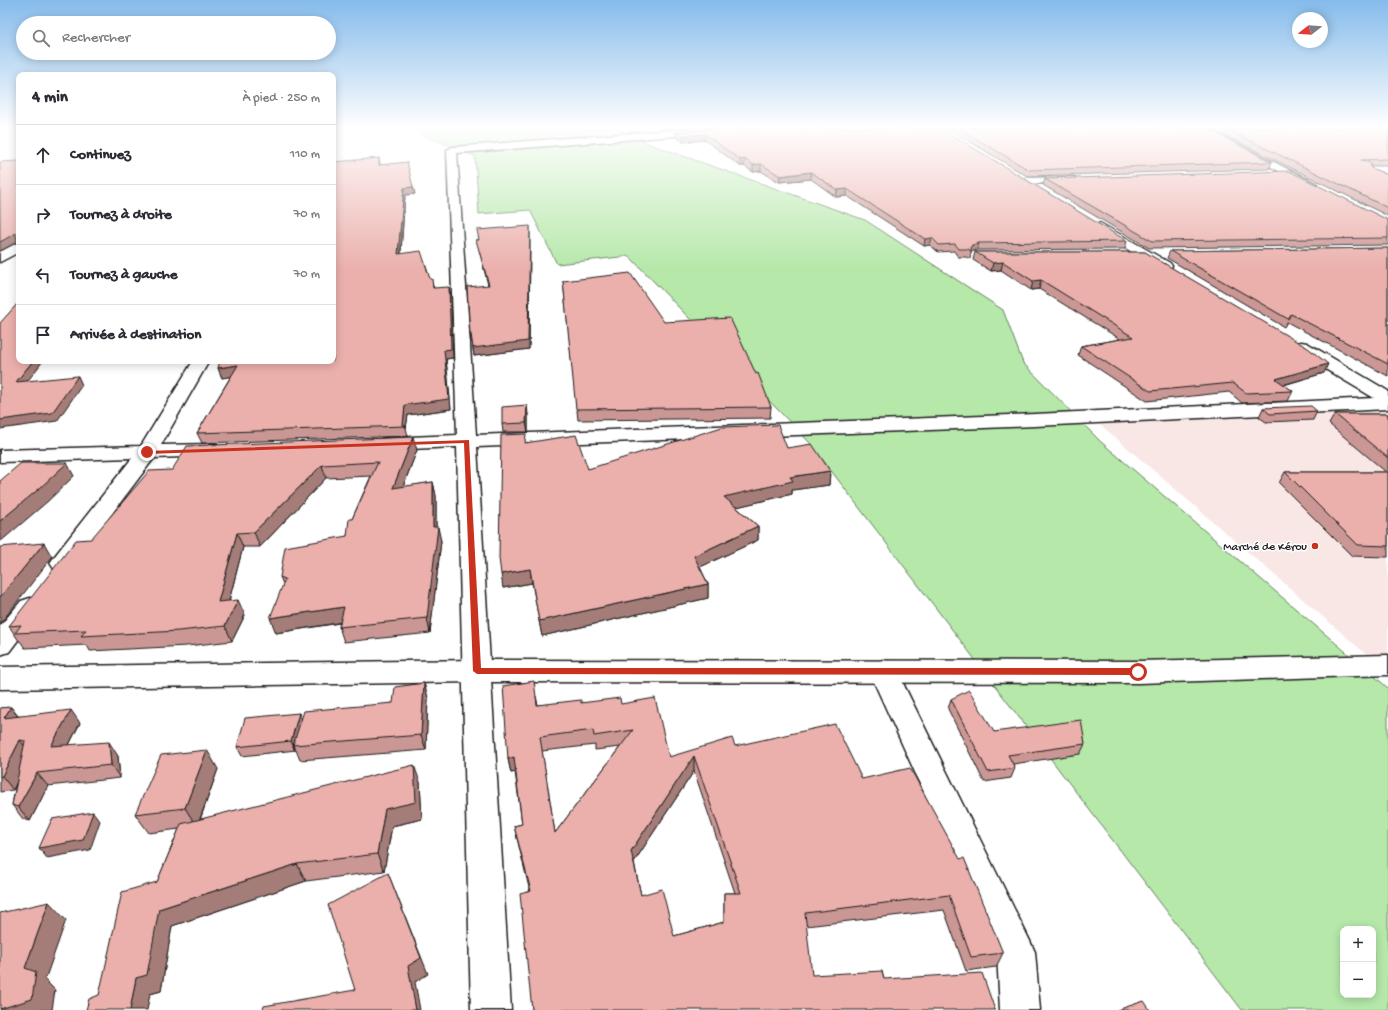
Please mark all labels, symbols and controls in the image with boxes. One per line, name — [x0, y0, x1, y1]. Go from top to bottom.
north arrow — [1292, 12, 1328, 48]
search box — [16, 16, 336, 60]
icon: search — [30, 27, 52, 49]
text: Rechercher — [62, 29, 130, 47]
text: 4 min — [32, 88, 68, 108]
text: À pied · 250 m — [243, 91, 320, 106]
icon: ahead — [32, 144, 54, 166]
text: Continuez — [70, 146, 131, 164]
text: 110 m — [290, 147, 320, 162]
icon: right — [32, 204, 54, 226]
text: Tournez à droite — [70, 206, 172, 224]
text: 70 m — [294, 207, 320, 222]
icon: left — [32, 264, 54, 286]
text: Tournez à gauche — [70, 266, 178, 284]
text: 70 m — [294, 267, 320, 282]
icon: arrive — [32, 324, 54, 346]
text: Arrivée à destination — [70, 326, 201, 344]
route end — [138, 443, 156, 461]
place label: Marché de Kérou — [1223, 541, 1307, 555]
marker: Marché de Kérou — [1310, 541, 1320, 551]
route start — [1129, 663, 1147, 681]
map controls — [1340, 926, 1376, 998]
button: + — [1340, 926, 1376, 962]
button: − — [1340, 962, 1376, 998]

